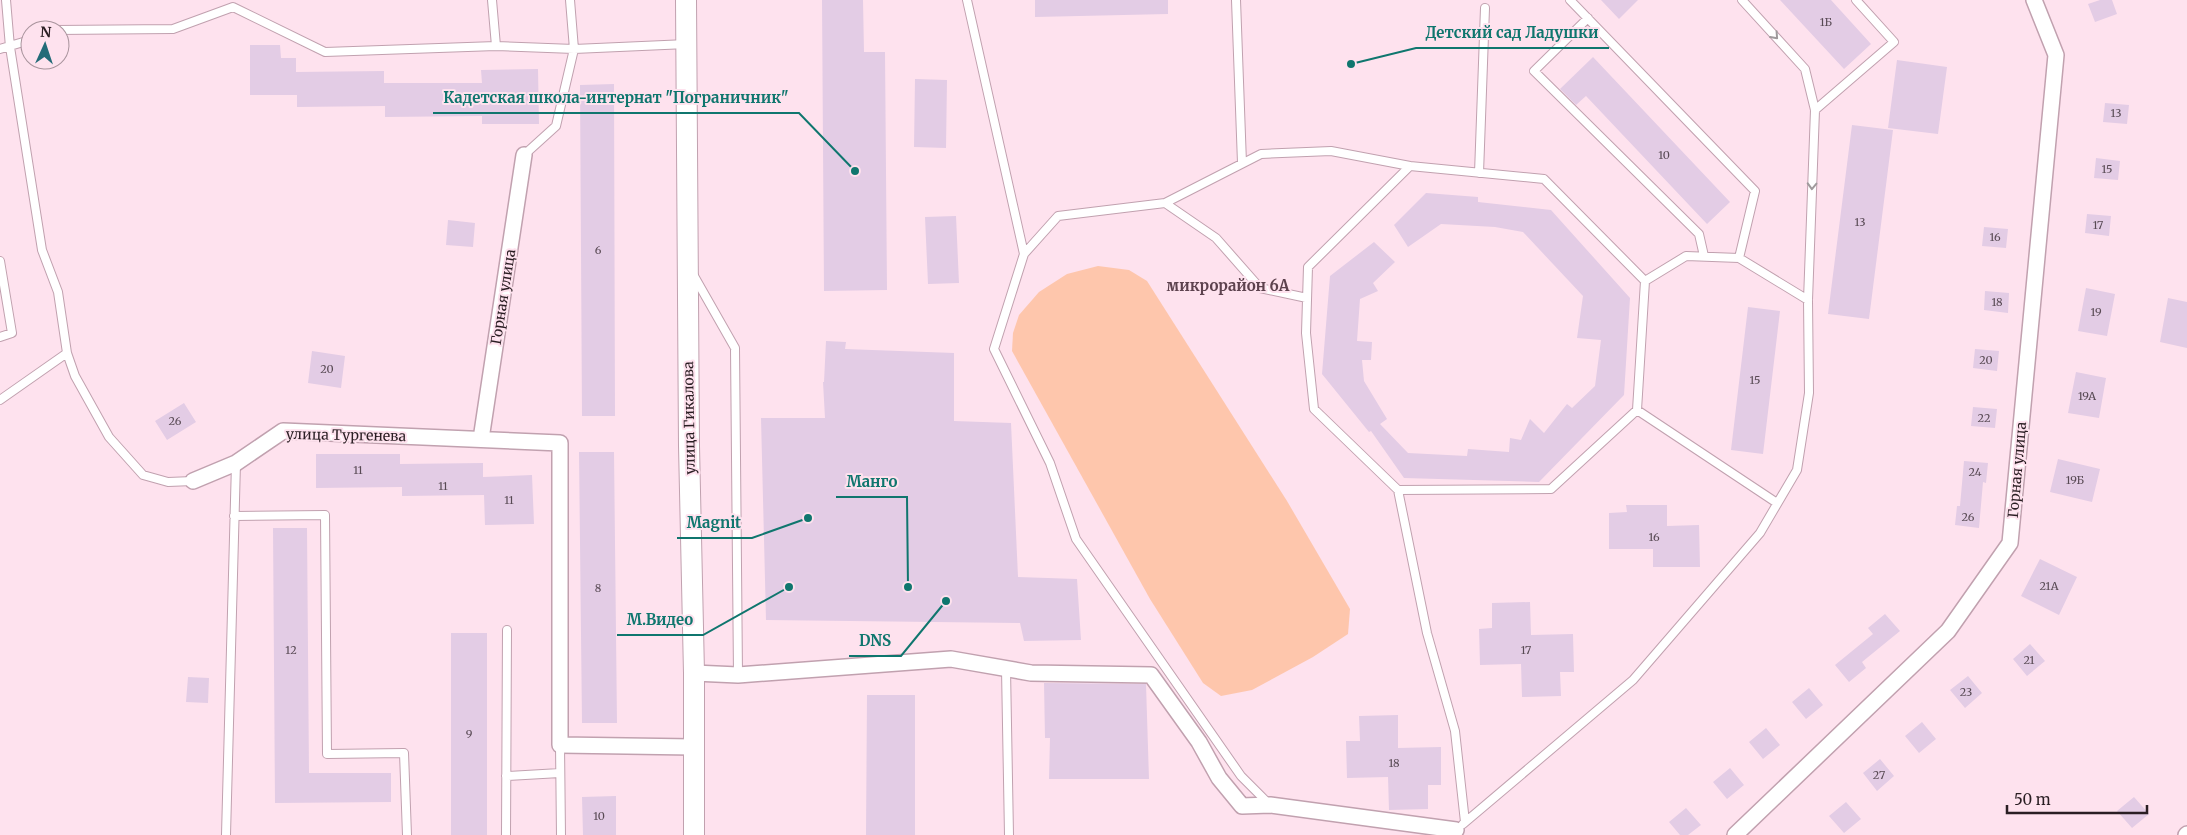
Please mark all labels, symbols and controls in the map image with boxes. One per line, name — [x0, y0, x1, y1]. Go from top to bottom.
house number: 1Б — [1820, 15, 1833, 29]
callout: Детский сад Ладушки — [1416, 18, 1609, 48]
north arrow — [20, 20, 70, 70]
text: N — [40, 23, 52, 41]
text: Детский сад Ладушки — [1425, 23, 1599, 42]
one-way arrow — [1769, 30, 1778, 39]
callout: Кадетская школа-интернат "Пограничник" — [433, 83, 799, 113]
text: Кадетская школа-интернат "Пограничник" — [443, 88, 789, 107]
house number: 13 — [2111, 106, 2121, 120]
house number: 10 — [1658, 148, 1670, 162]
house number: 15 — [2101, 162, 2113, 176]
one-way arrow — [1807, 182, 1817, 190]
house number: 13 — [1855, 215, 1865, 229]
house number: 17 — [2093, 218, 2103, 232]
house number: 16 — [1989, 230, 2001, 244]
house number: 6 — [595, 243, 602, 257]
street label: Горная улица — [487, 247, 520, 346]
district label: микрорайон 6А — [1167, 276, 1290, 295]
house number: 18 — [1991, 295, 2003, 309]
house number: 19 — [2090, 305, 2102, 319]
house number: 20 — [1979, 353, 1993, 367]
street label: улица Гикалова — [679, 361, 699, 475]
house number: 20 — [320, 362, 334, 376]
house number: 15 — [1749, 373, 1761, 387]
house number: 19А — [2078, 389, 2096, 403]
house number: 22 — [1978, 411, 1990, 425]
house number: 26 — [169, 414, 182, 428]
street label: Горная улица — [2004, 421, 2030, 519]
street label: улица Тургенева — [286, 425, 407, 445]
house number: 11 — [353, 463, 363, 477]
house number: 24 — [1969, 465, 1982, 479]
callout: Манго — [836, 467, 907, 497]
text: Манго — [847, 472, 898, 491]
house number: 19Б — [2066, 473, 2085, 487]
house number: 11 — [438, 479, 448, 493]
house number: 11 — [504, 493, 514, 507]
callout: Magnit — [677, 508, 752, 538]
house number: 26 — [1962, 510, 1975, 524]
text: Magnit — [687, 513, 741, 532]
house number: 16 — [1648, 530, 1660, 544]
house number: 21А — [2039, 579, 2059, 593]
house number: 8 — [595, 581, 602, 595]
callout: М.Видео — [617, 605, 703, 635]
text: М.Видео — [627, 610, 693, 629]
callout: DNS — [849, 626, 901, 656]
text: DNS — [859, 631, 891, 650]
house number: 12 — [285, 643, 297, 657]
house number: 17 — [1521, 643, 1531, 657]
house number: 21 — [2023, 653, 2035, 667]
house number: 23 — [1960, 685, 1972, 699]
house number: 9 — [466, 727, 473, 741]
house number: 18 — [1388, 756, 1400, 770]
house number: 27 — [1873, 768, 1885, 782]
scale bar — [2007, 782, 2147, 814]
text: 50 m — [2014, 790, 2051, 809]
house number: 10 — [593, 809, 605, 823]

